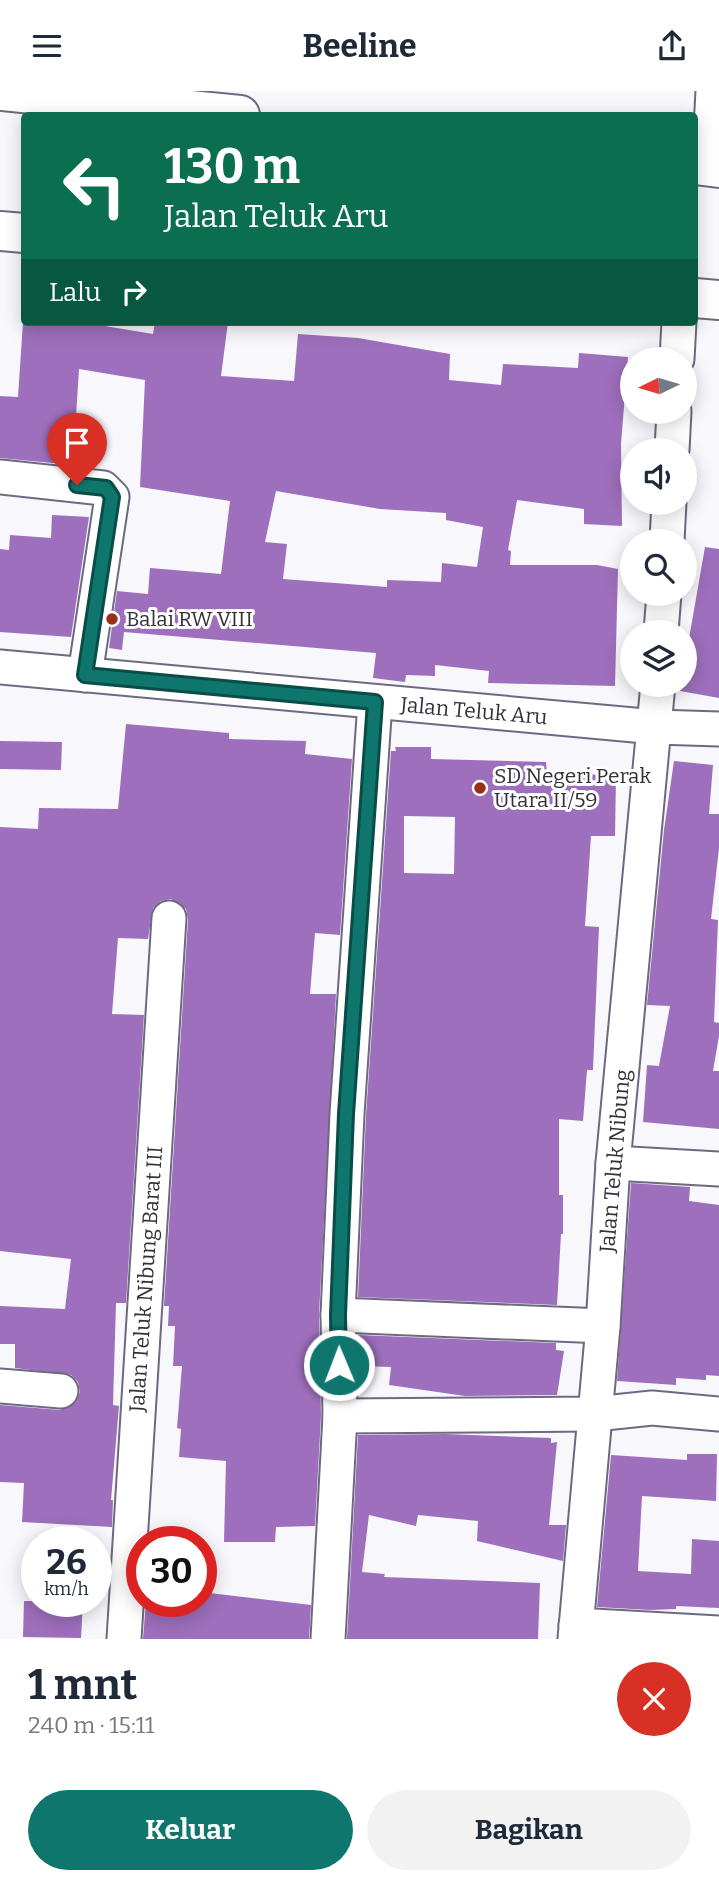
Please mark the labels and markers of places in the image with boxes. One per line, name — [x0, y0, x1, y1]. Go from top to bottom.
pin — [47, 413, 107, 485]
place label: Balai RW VIII — [126, 606, 253, 632]
marker: Balai RW VIII — [104, 611, 120, 627]
place label: SD Negeri Perak Utara II/59 — [494, 763, 652, 813]
marker: SD Negeri Perak Utara II/59 — [472, 780, 488, 796]

